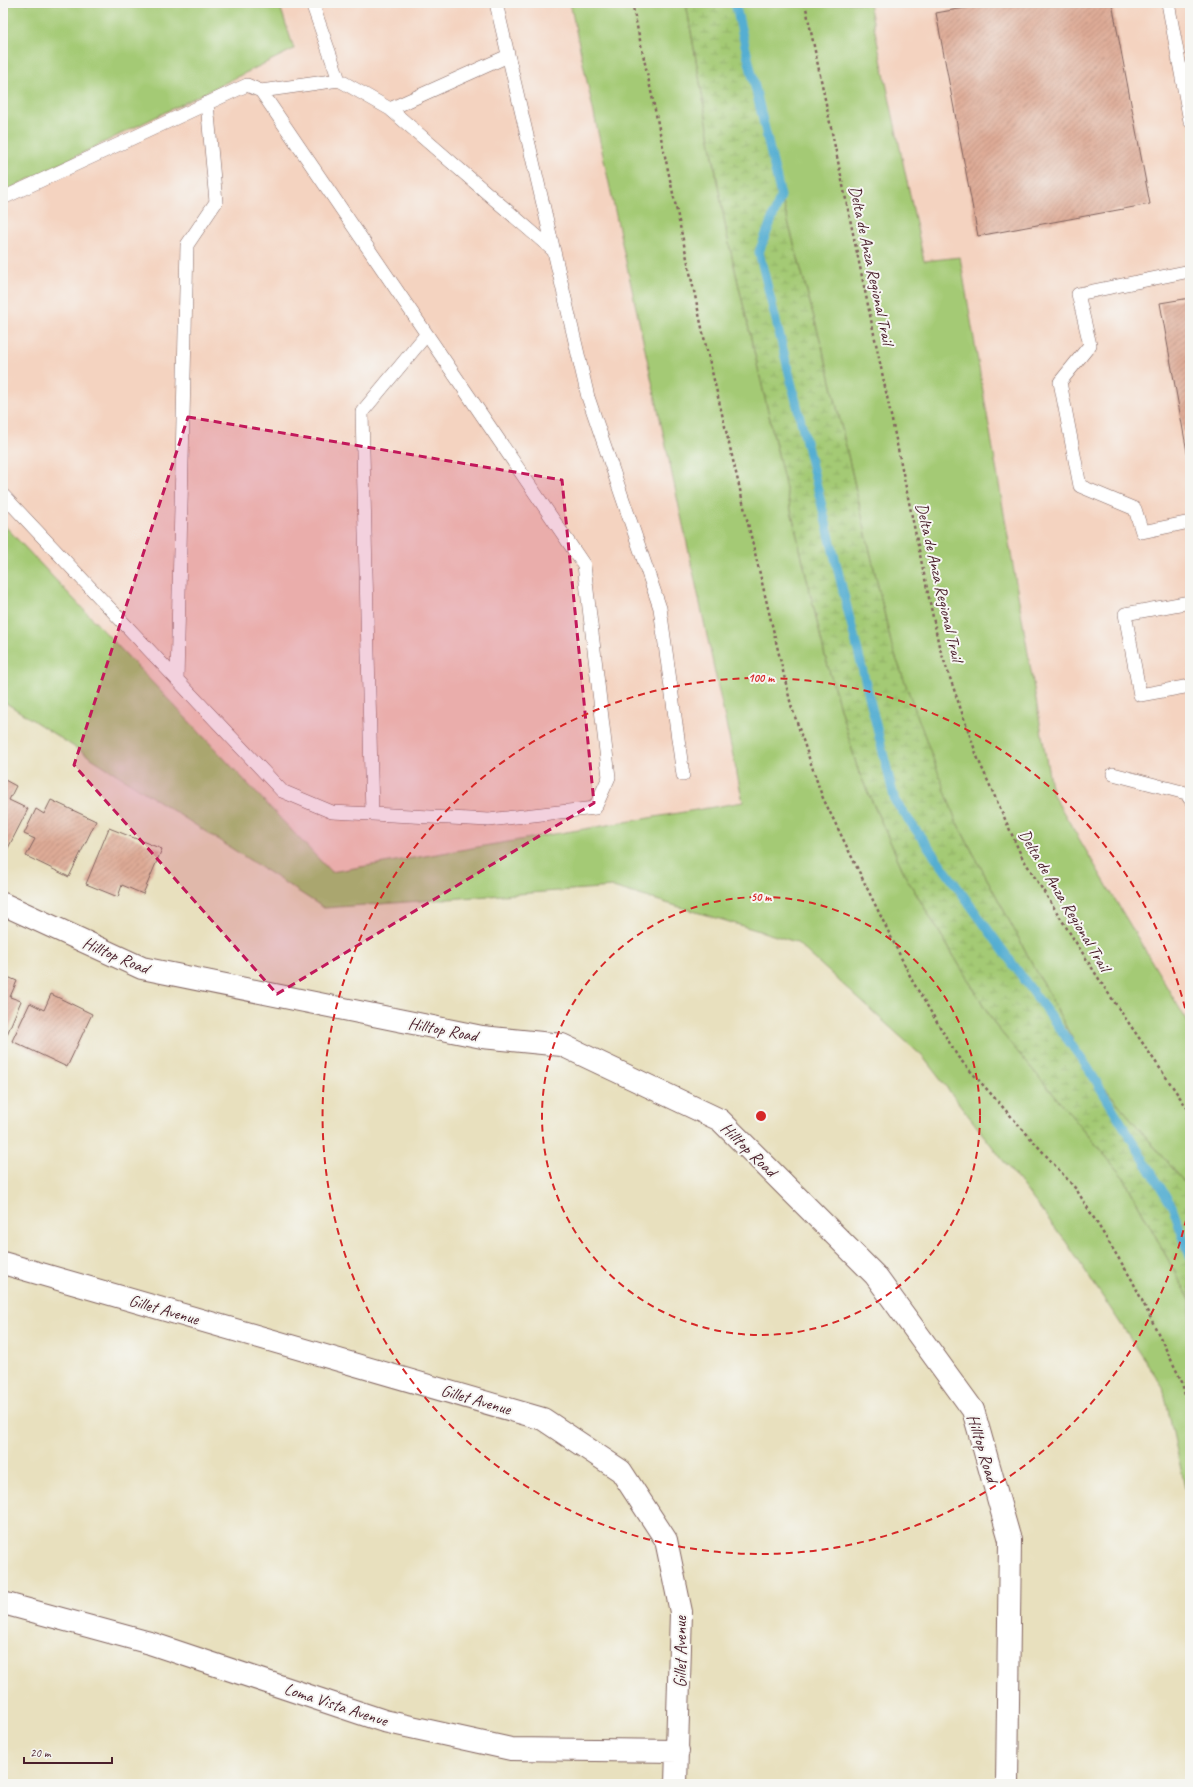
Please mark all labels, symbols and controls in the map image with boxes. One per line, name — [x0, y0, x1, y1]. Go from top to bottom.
street label: Delta de Anza Regional Trail — [844, 184, 899, 349]
street label: Delta de Anza Regional Trail — [911, 501, 969, 666]
text: 100 m — [748, 670, 775, 686]
street label: Delta de Anza Regional Trail — [1014, 826, 1117, 978]
text: 50 m — [751, 889, 772, 905]
street label: Hilltop Road — [80, 932, 155, 980]
street label: Hilltop Road — [407, 1013, 482, 1047]
centre of rings — [754, 1109, 768, 1123]
street label: Hilltop Road — [716, 1118, 783, 1183]
street label: Gillet Avenue — [126, 1290, 203, 1330]
street label: Gillet Avenue — [438, 1380, 515, 1420]
street label: Hilltop Road — [962, 1412, 1004, 1488]
street label: Gillet Avenue — [670, 1615, 691, 1688]
street label: Loma Vista Avenue — [282, 1678, 391, 1731]
scale bar — [24, 1739, 112, 1765]
text: 20 m — [30, 1745, 52, 1761]

